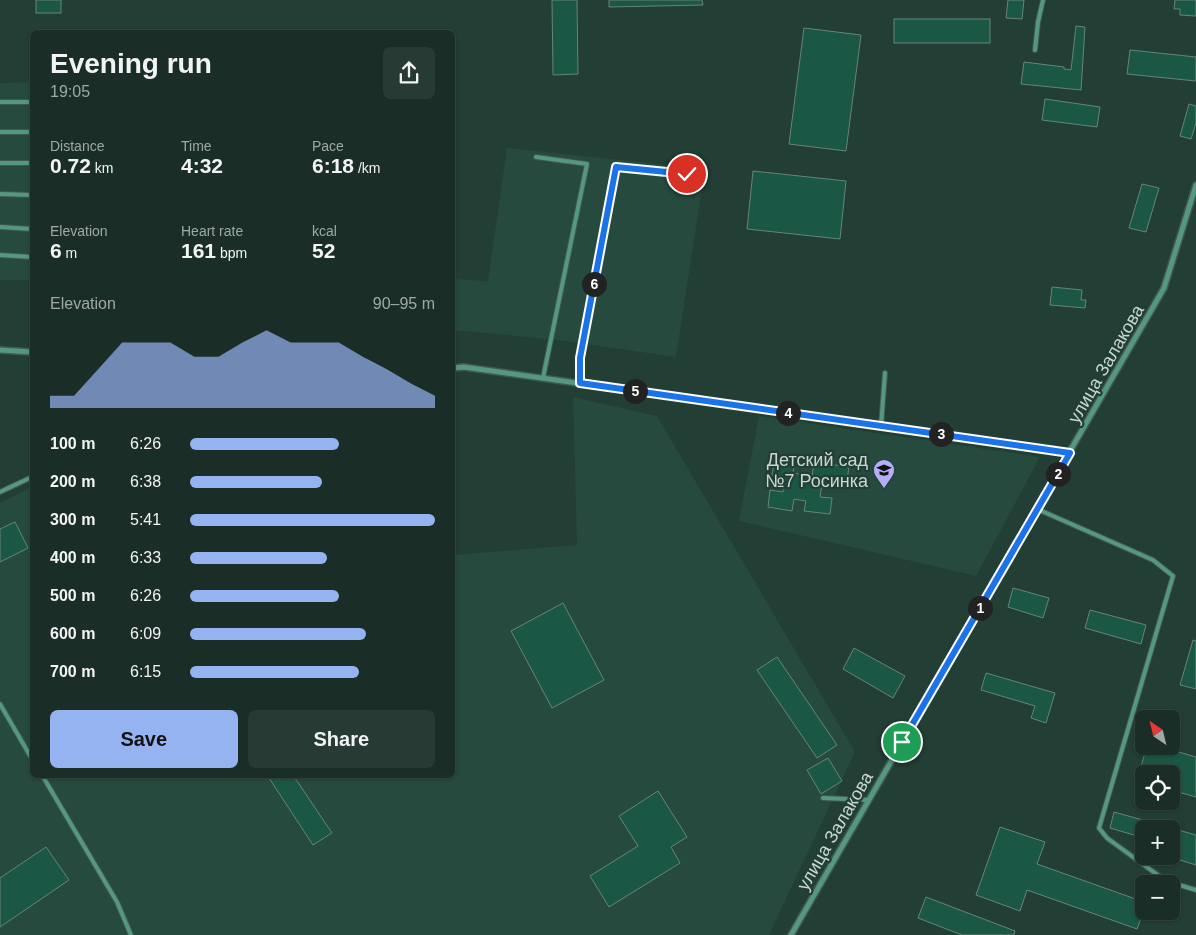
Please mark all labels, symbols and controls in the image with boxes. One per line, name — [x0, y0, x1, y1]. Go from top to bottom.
button: share — [383, 47, 435, 99]
text: Evening run — [50, 48, 212, 79]
text: 19:05 — [50, 83, 90, 100]
text: Distance — [50, 138, 104, 154]
text: Time — [181, 138, 212, 154]
text: Pace — [312, 138, 344, 154]
pin — [666, 153, 708, 195]
text: 0.72 — [50, 154, 91, 177]
text: 4:32 — [181, 154, 223, 177]
text: 6:18 — [312, 154, 354, 177]
text: km — [91, 160, 113, 176]
text: /km — [354, 160, 380, 176]
icon: check — [673, 160, 701, 188]
text: Elevation — [50, 223, 108, 239]
text: Heart rate — [181, 223, 243, 239]
text: kcal — [312, 223, 337, 239]
text: 6 — [50, 239, 62, 262]
text: 161 — [181, 239, 216, 262]
text: 52 — [312, 239, 335, 262]
text: m — [62, 245, 77, 261]
text: bpm — [216, 245, 247, 261]
pin: 6 — [582, 272, 606, 296]
text: 6 — [591, 276, 598, 292]
text: Elevation — [50, 295, 116, 312]
text: 90–95 m — [373, 295, 435, 312]
street label: улица Залакова — [1064, 300, 1148, 427]
pin: 5 — [622, 378, 648, 404]
text: 5 — [632, 383, 639, 399]
pin: 4 — [776, 400, 800, 426]
text: 4 — [785, 405, 792, 421]
pin: 3 — [928, 422, 954, 446]
text: 3 — [938, 426, 945, 442]
text: 100 m — [50, 435, 95, 452]
text: 6:26 — [130, 435, 161, 452]
place label: Детский сад №7 Росинка — [765, 450, 869, 491]
school or university icon: Детский сад №7 Росинка — [872, 458, 896, 489]
pin: 2 — [1046, 462, 1070, 486]
text: 2 — [1055, 466, 1062, 482]
text: 200 m — [50, 473, 95, 490]
text: 6:38 — [130, 473, 161, 490]
text: 300 m — [50, 511, 95, 528]
text: 5:41 — [130, 511, 161, 528]
text: 400 m — [50, 549, 95, 566]
text: 6:33 — [130, 549, 161, 566]
text: 500 m — [50, 587, 95, 604]
text: 6:26 — [130, 587, 161, 604]
pin: 1 — [968, 596, 992, 620]
text: 1 — [977, 600, 984, 616]
text: 600 m — [50, 625, 95, 642]
text: 6:09 — [130, 625, 161, 642]
text: 700 m — [50, 663, 95, 680]
text: 6:15 — [130, 663, 161, 680]
button: Save — [50, 710, 238, 768]
button: Share — [248, 710, 435, 768]
north arrow — [1135, 710, 1180, 755]
map controls — [1135, 710, 1180, 920]
pin — [881, 721, 923, 763]
icon: arrive — [888, 728, 916, 756]
button: locate — [1135, 765, 1180, 810]
street label: улица Залакова — [793, 767, 877, 894]
button: + — [1135, 820, 1180, 865]
button: − — [1135, 875, 1180, 920]

